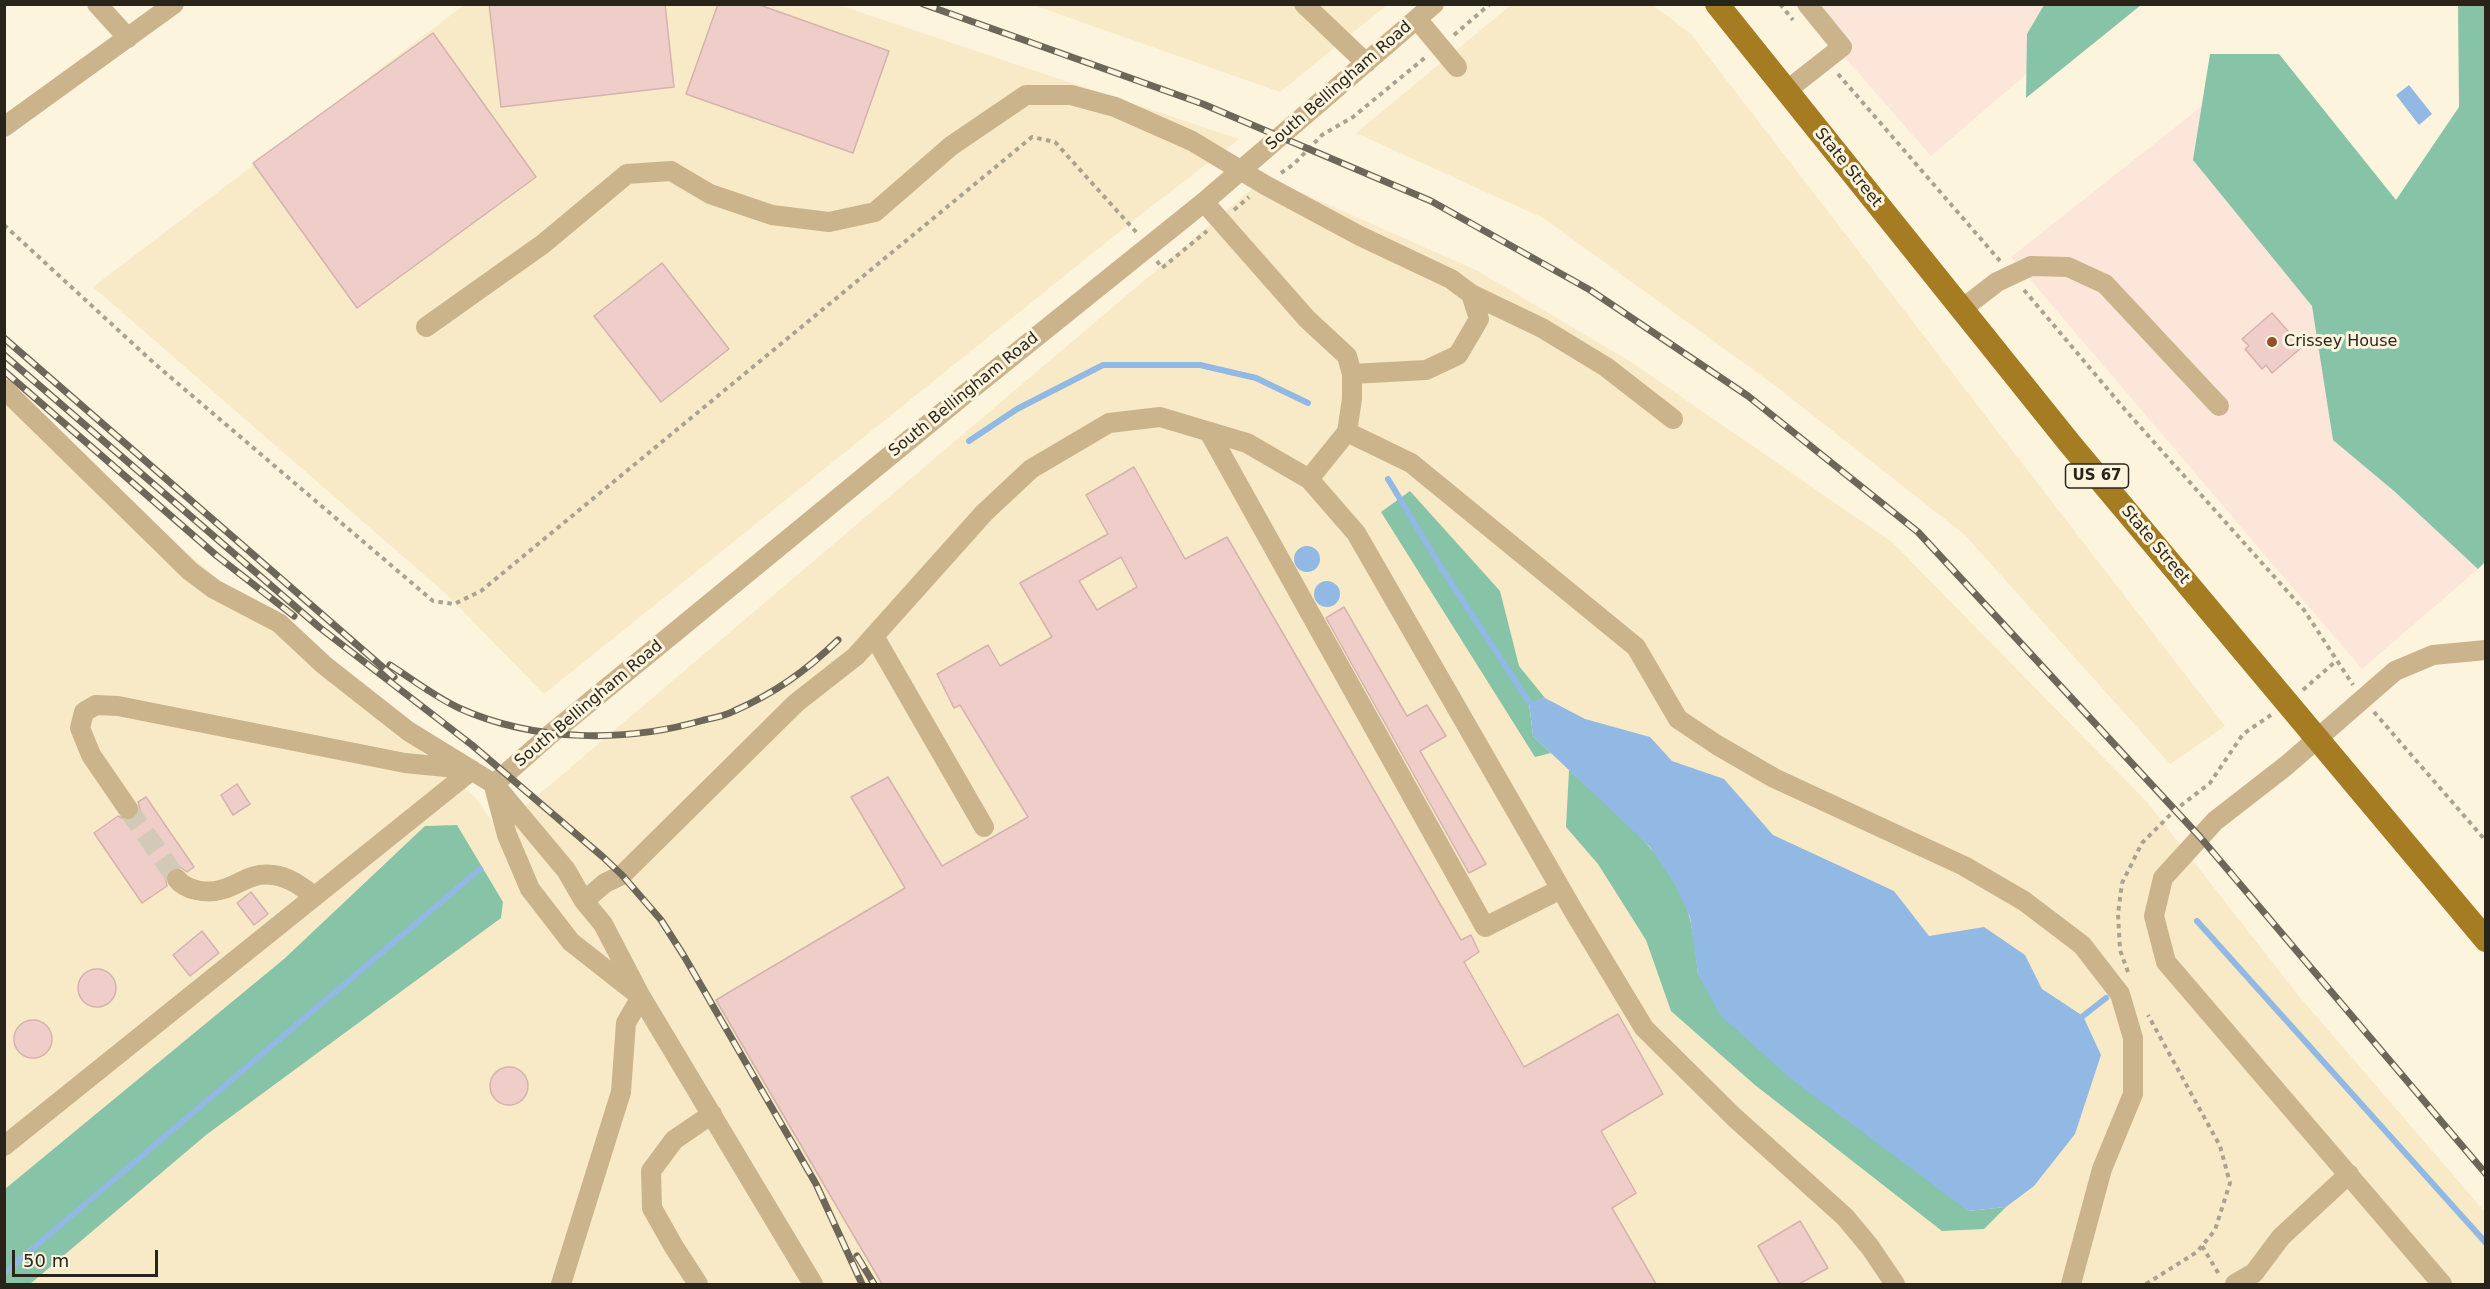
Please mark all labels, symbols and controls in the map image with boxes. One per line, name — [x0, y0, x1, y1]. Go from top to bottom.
street label: South Bellingham Road — [1262, 17, 1416, 155]
street label: State Street — [1810, 125, 1886, 211]
street label: South Bellingham Road — [885, 329, 1043, 461]
place label: Crissey House — [2284, 332, 2397, 352]
marker: Crissey House — [2265, 335, 2279, 349]
road number: US 67 — [2066, 464, 2128, 488]
street label: State Street — [2117, 502, 2193, 588]
street label: South Bellingham Road — [511, 637, 667, 771]
scale bar — [15, 1238, 160, 1276]
text: 50 m — [23, 1250, 69, 1271]

